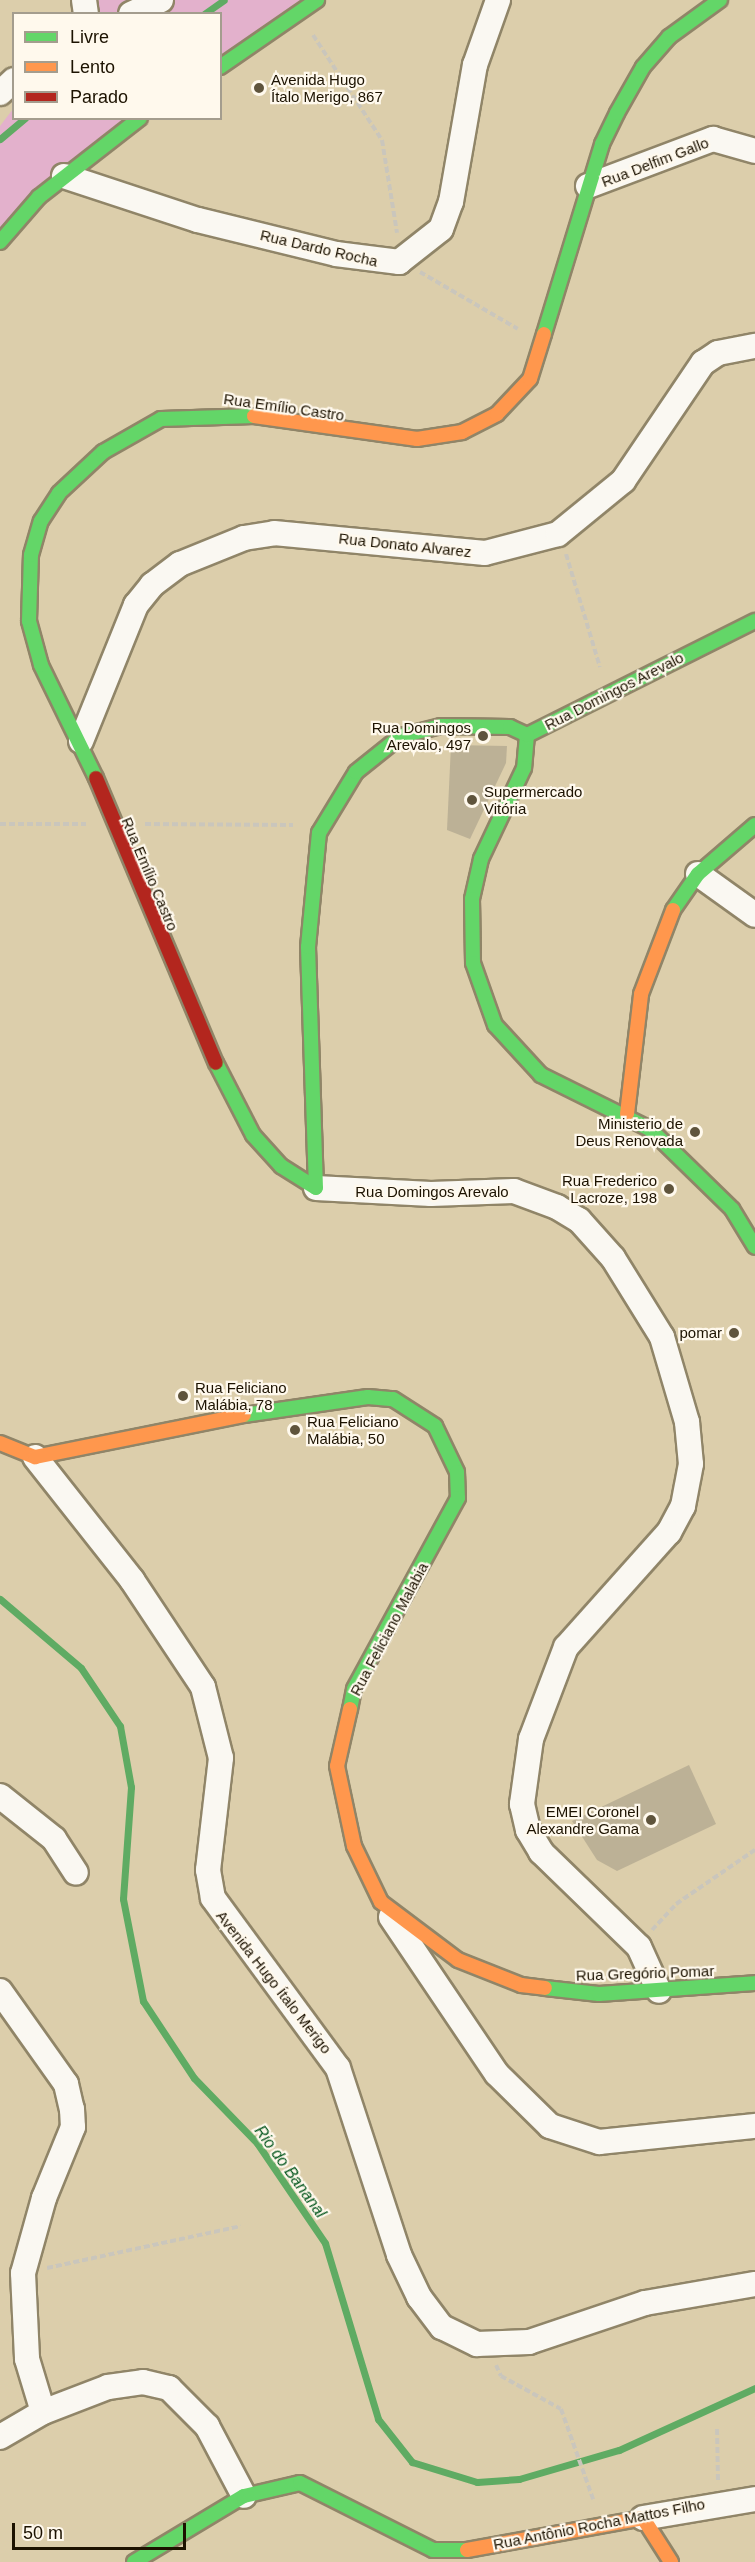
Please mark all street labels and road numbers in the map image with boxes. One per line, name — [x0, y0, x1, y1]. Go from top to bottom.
street label: Rua Delfim Gallo — [599, 133, 711, 191]
street label: Rua Dardo Rocha — [258, 226, 380, 270]
street label: Rua Emílio Castro — [222, 390, 346, 424]
street label: Rua Donato Alvarez — [337, 529, 473, 561]
street label: Rua Domingos Arevalo — [541, 648, 687, 734]
street label: Rua Emílio Castro — [118, 814, 182, 934]
street label: Rua Domingos Arevalo — [355, 1183, 509, 1201]
street label: Rua Feliciano Malabia — [346, 1559, 432, 1699]
street label: Avenida Hugo Ítalo Merigo — [213, 1907, 335, 2057]
street label: Rua Gregório Pomar — [576, 1962, 714, 1984]
street label: Rua Antônio Rocha Mattos Filho — [491, 2495, 707, 2553]

